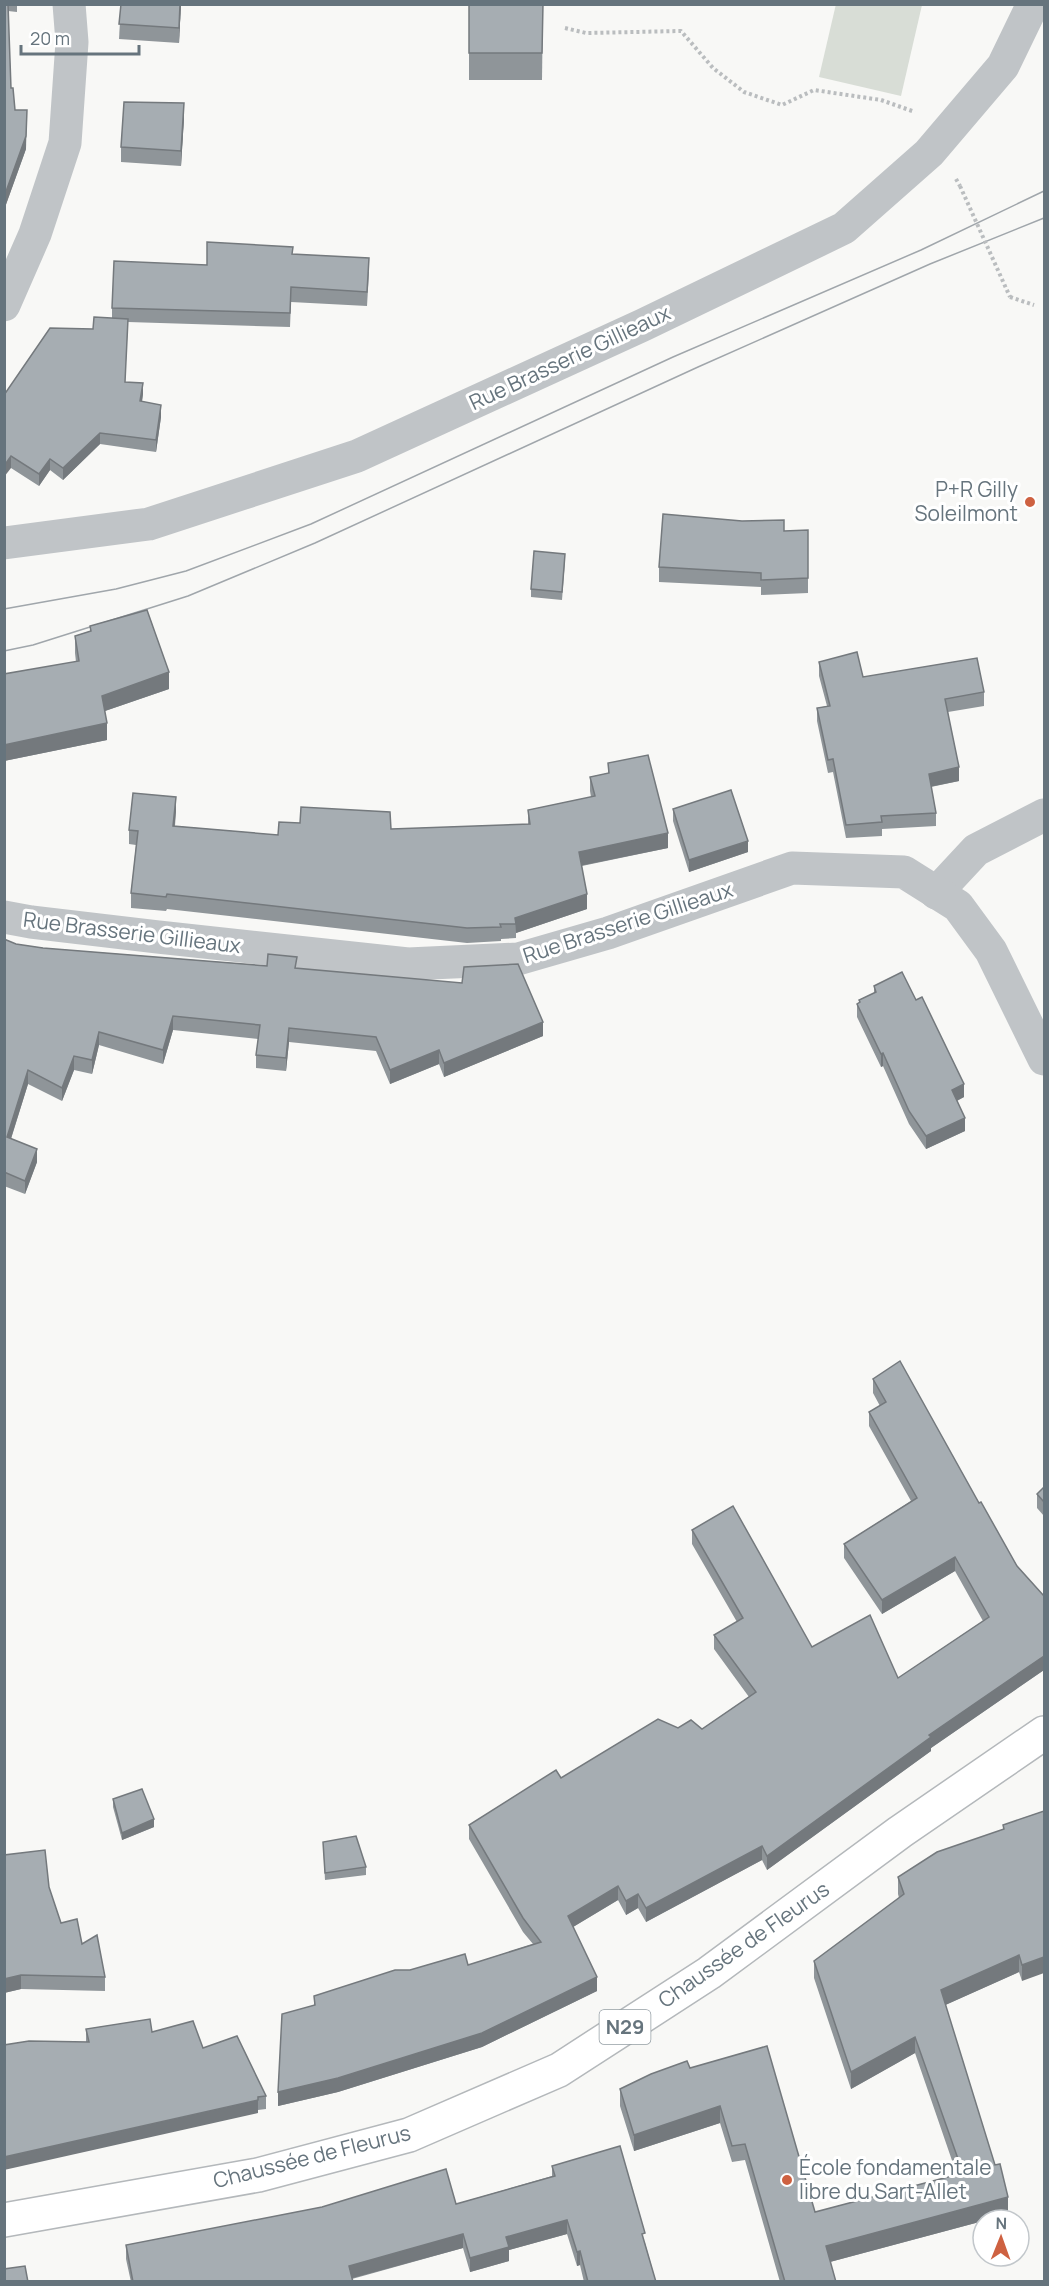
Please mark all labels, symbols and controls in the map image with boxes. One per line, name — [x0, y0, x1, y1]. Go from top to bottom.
scale bar — [21, 18, 140, 56]
text: 20 m — [30, 26, 70, 50]
street label: Rue Brasserie Gillieaux — [464, 298, 675, 416]
place label: P+R Gilly Soleilmont — [915, 475, 1018, 527]
marker: P+R Gilly Soleilmont — [1023, 495, 1037, 509]
street label: Rue Brasserie Gillieaux — [519, 875, 736, 969]
street label: Rue Brasserie Gillieaux — [22, 905, 242, 959]
street label: Chaussée de Fleurus — [652, 1875, 834, 2014]
road number: N29 — [600, 2010, 650, 2044]
street label: Chaussée de Fleurus — [210, 2118, 413, 2194]
place label: École fondamentale libre du Sart-Allet — [799, 2153, 991, 2205]
marker: École fondamentale libre du Sart-Allet — [780, 2173, 794, 2187]
north arrow — [971, 2208, 1031, 2268]
text: N — [995, 2212, 1007, 2234]

